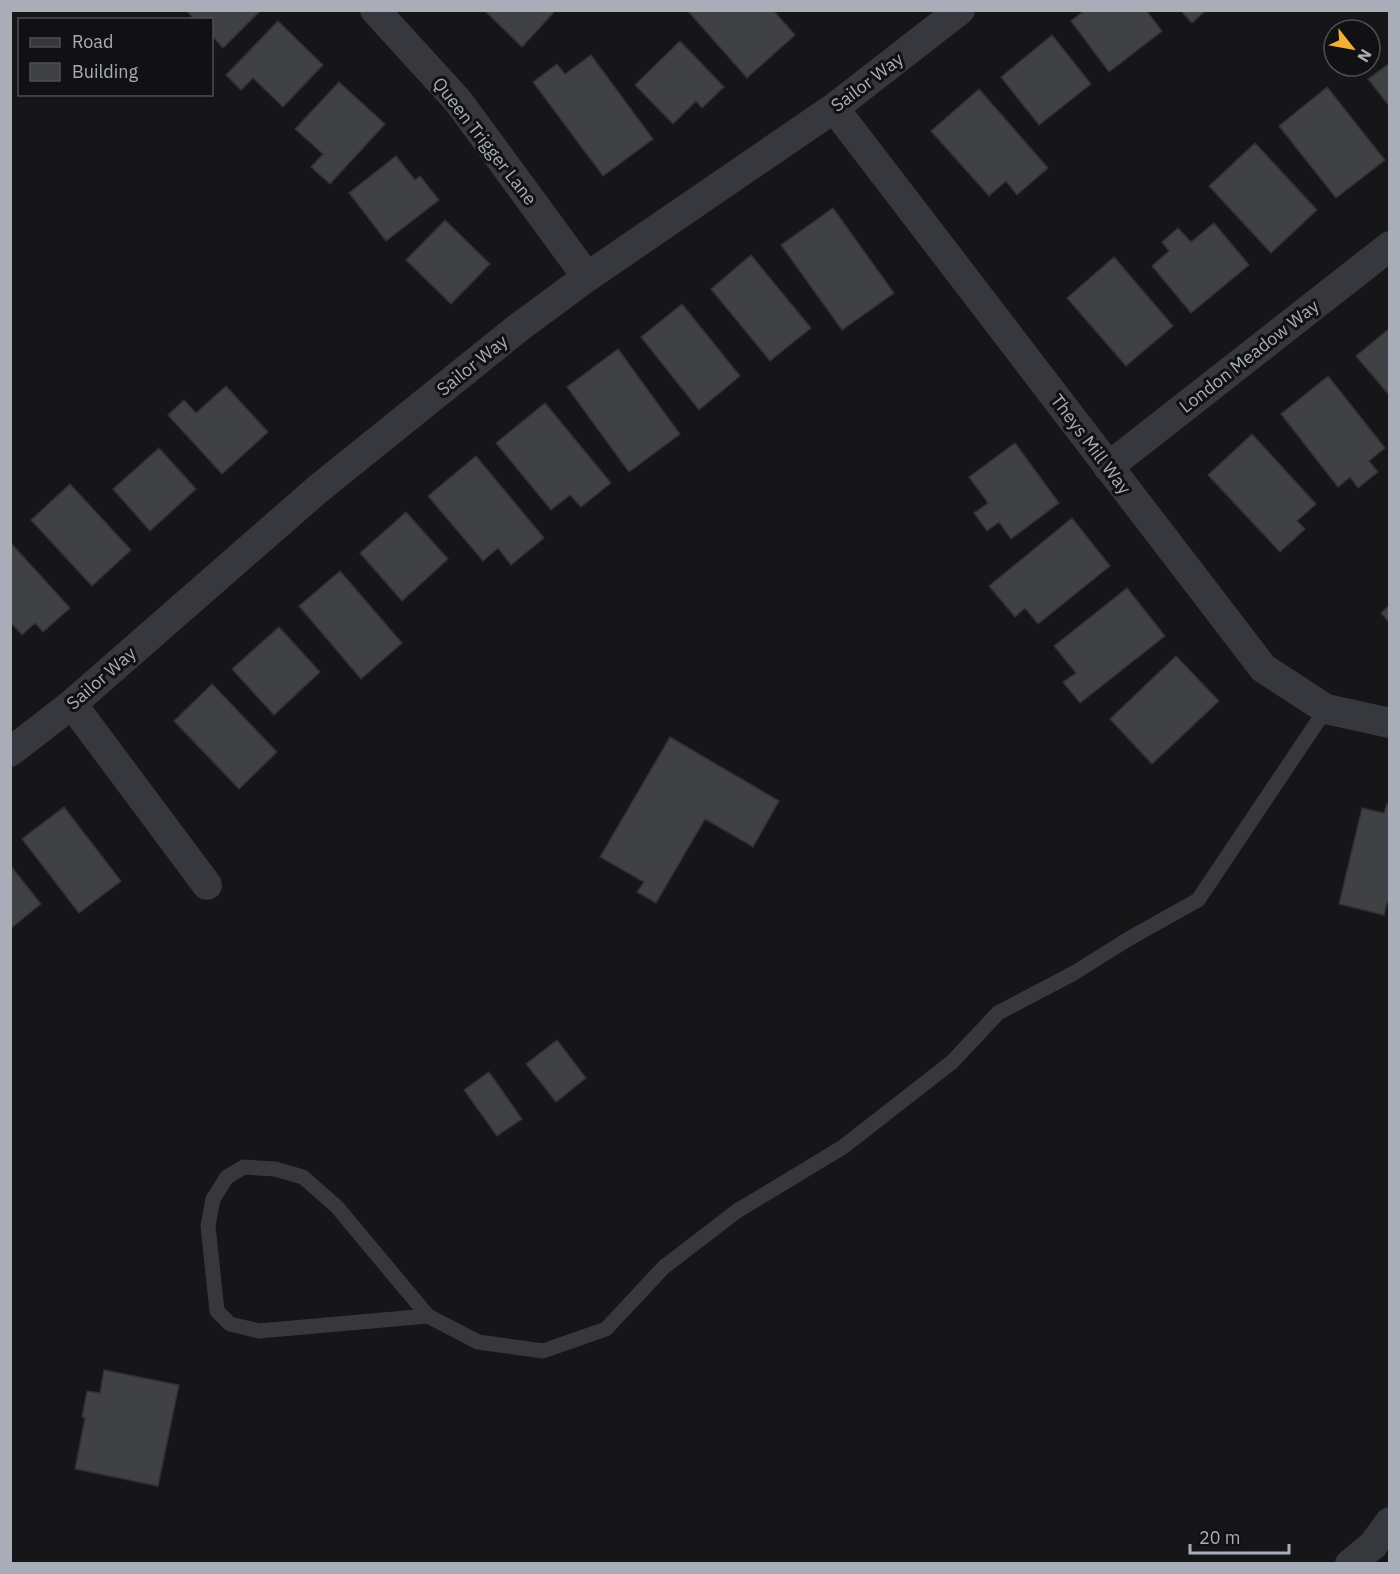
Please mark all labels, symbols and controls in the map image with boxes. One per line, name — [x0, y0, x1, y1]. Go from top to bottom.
legend — [18, 18, 213, 96]
north arrow — [1322, 18, 1382, 78]
text: Road — [72, 30, 113, 53]
text: N — [1353, 46, 1376, 66]
street label: Sailor Way — [826, 47, 908, 117]
text: Building — [72, 60, 139, 83]
street label: Queen Trigger Lane — [428, 72, 542, 210]
street label: London Meadow Way — [1175, 294, 1324, 418]
street label: Sailor Way — [432, 329, 512, 401]
street label: Theys Mill Way — [1046, 389, 1136, 499]
street label: Sailor Way — [61, 642, 141, 714]
scale bar — [1190, 1517, 1289, 1555]
text: 20 m — [1199, 1526, 1241, 1549]

